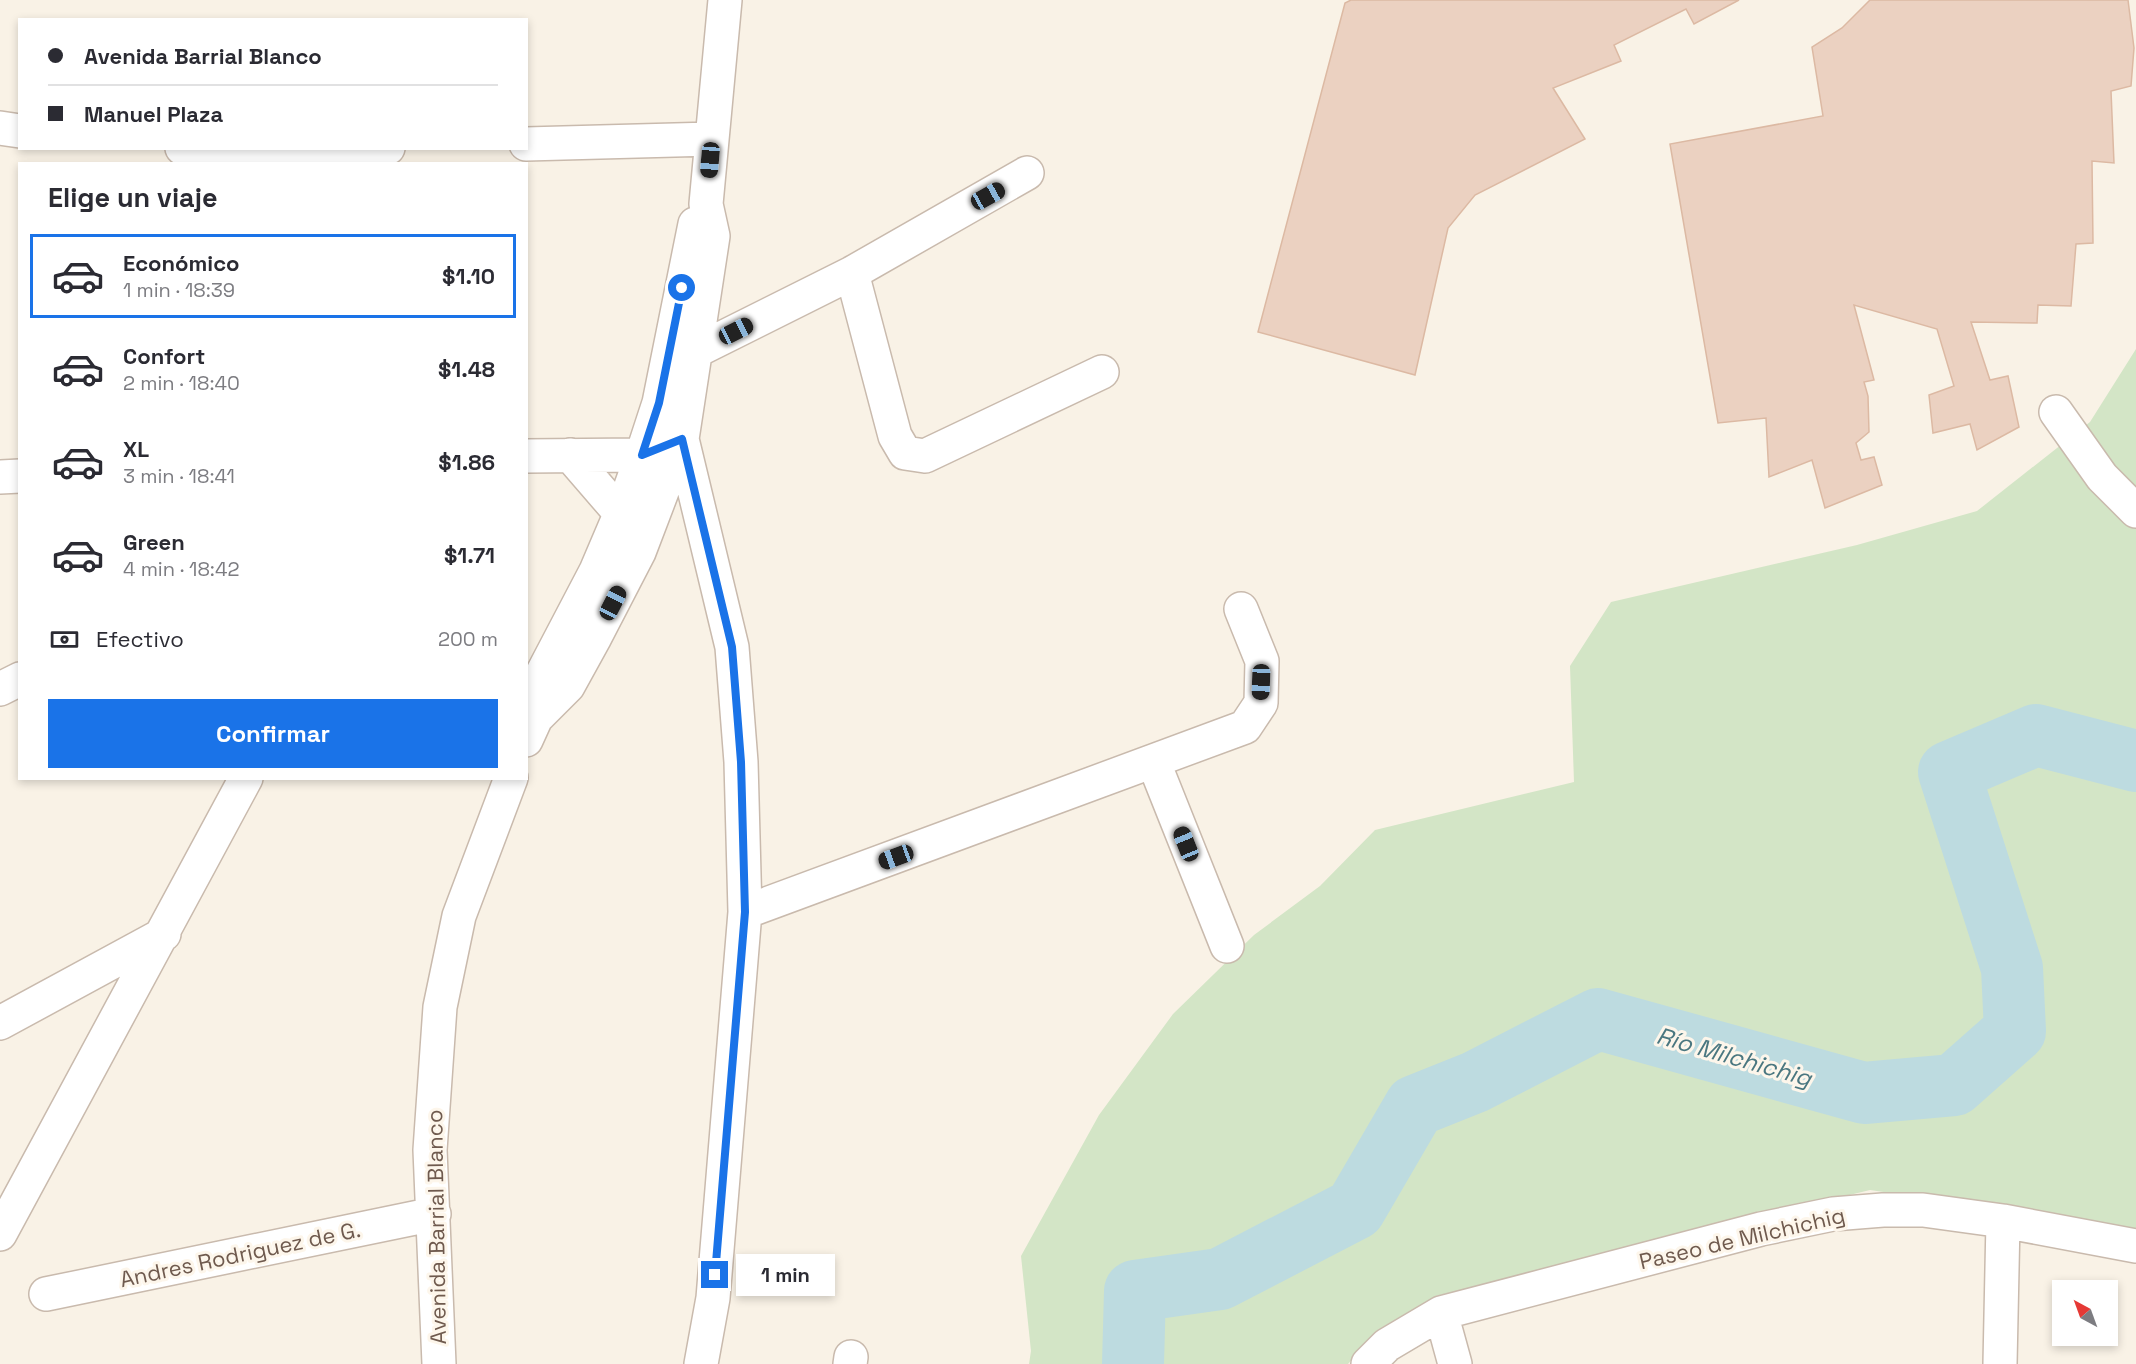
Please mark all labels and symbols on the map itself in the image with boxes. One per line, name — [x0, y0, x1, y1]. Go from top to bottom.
car — [699, 141, 721, 179]
car — [968, 179, 1008, 213]
route start — [668, 274, 695, 301]
car — [716, 315, 756, 347]
car — [597, 583, 629, 623]
car — [1251, 664, 1271, 700]
car — [1171, 824, 1201, 864]
car — [876, 842, 916, 872]
water label: Río Milchichig — [1653, 1020, 1817, 1094]
street label: Avenida Barrial Blanco — [420, 1109, 452, 1345]
street label: Paseo de Milchichig — [1636, 1201, 1848, 1275]
street label: Andres Rodriguez de G. — [117, 1215, 363, 1293]
callout: 1 min — [736, 1254, 835, 1296]
route end — [701, 1261, 728, 1288]
north arrow — [2052, 1280, 2118, 1346]

